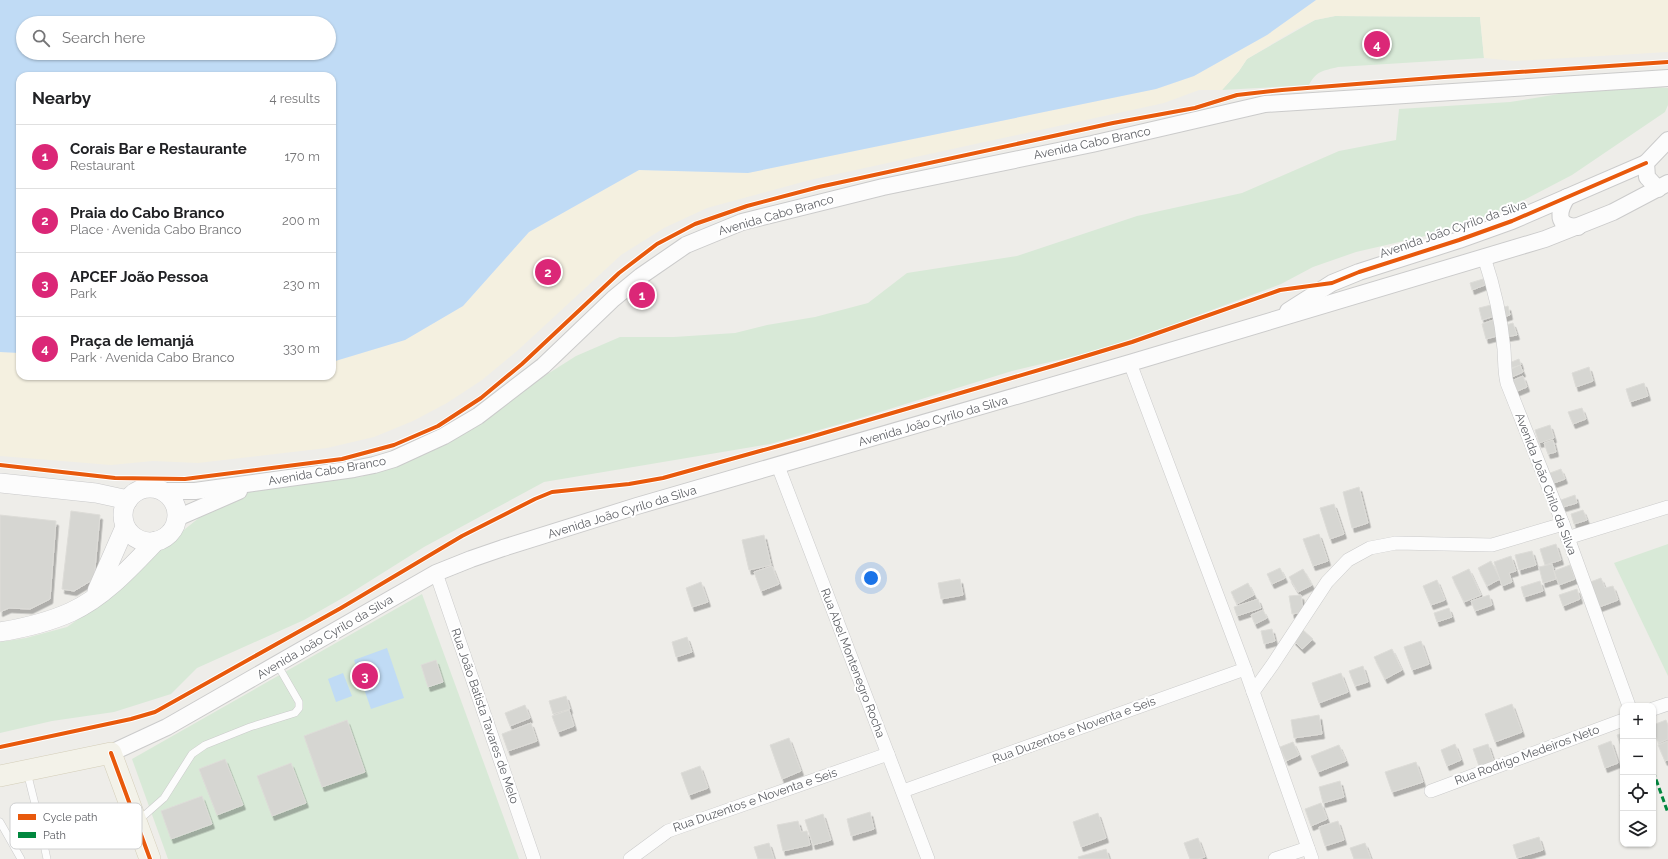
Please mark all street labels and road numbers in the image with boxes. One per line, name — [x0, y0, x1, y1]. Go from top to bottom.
street label: Avenida Cabo Branco — [1032, 124, 1152, 162]
street label: Avenida Cabo Branco — [717, 192, 835, 238]
street label: Avenida João Cyrilo da Silva — [1378, 197, 1528, 261]
street label: Avenida João Cyrilo da Silva — [857, 393, 1009, 449]
street label: Avenida João Cirilo da Silva — [1512, 411, 1580, 557]
street label: Avenida Cabo Branco — [267, 454, 387, 488]
street label: Avenida João Cyrilo da Silva — [546, 483, 698, 541]
street label: Rua Abel Montenegro Rocha — [818, 586, 888, 740]
street label: Avenida João Cyrilo da Silva — [255, 592, 395, 682]
street label: Rua João Batista Tavares de Melo — [448, 627, 522, 805]
street label: Rua Duzentos e Noventa e Seis — [990, 694, 1158, 766]
street label: Rua Rodrigo Medeiros Neto — [1453, 722, 1601, 788]
street label: Rua Duzentos e Noventa e Seis — [671, 765, 839, 835]

